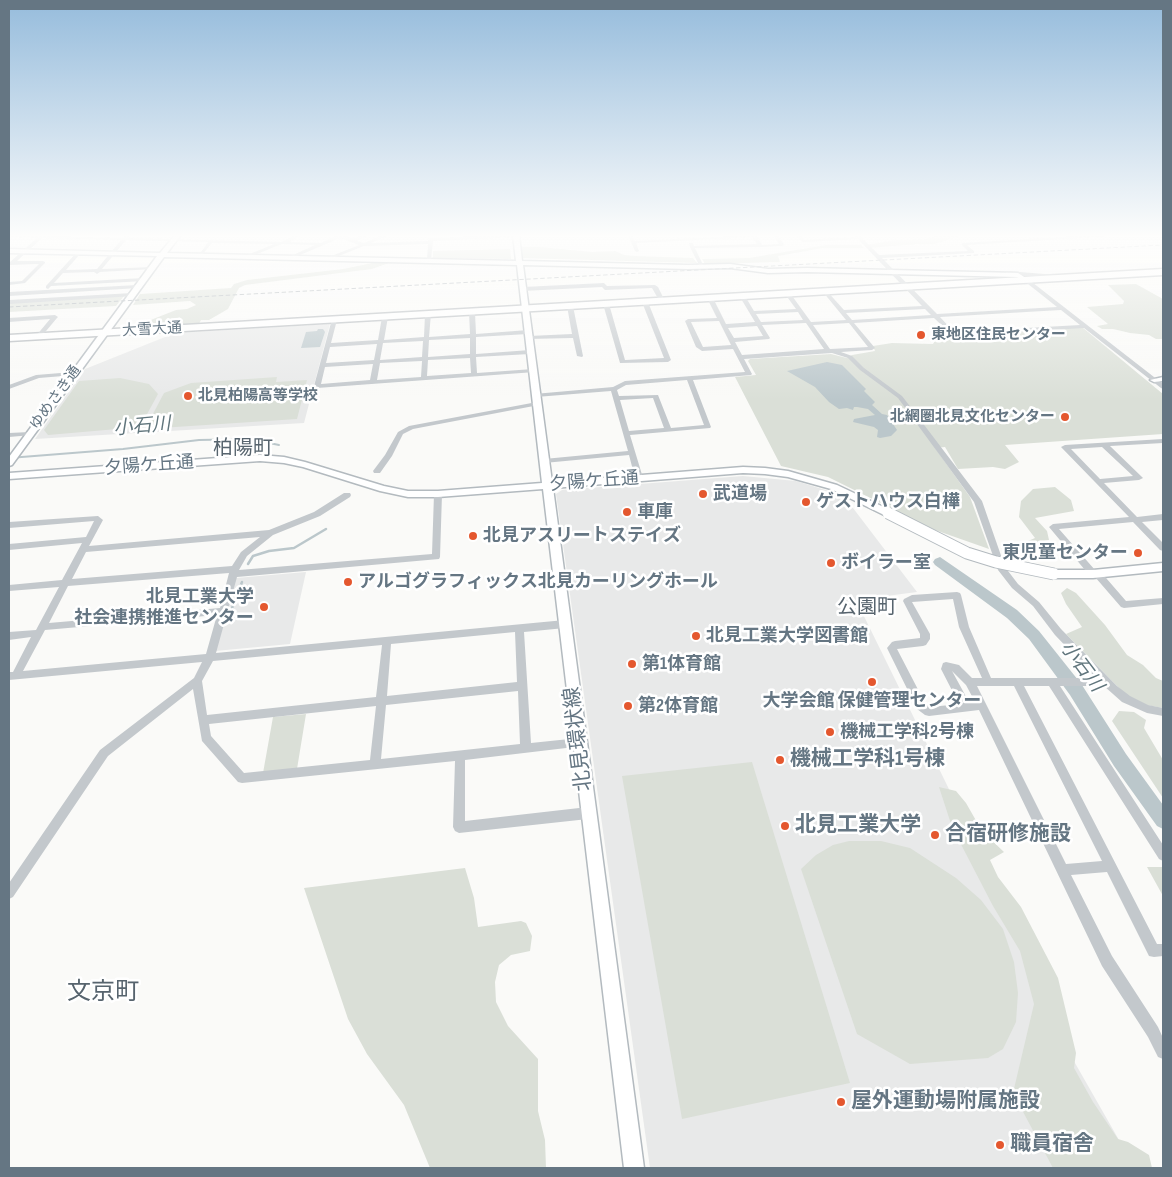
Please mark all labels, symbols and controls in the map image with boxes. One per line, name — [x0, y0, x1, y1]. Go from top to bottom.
street label: 大雪大通 — [122, 319, 182, 341]
place label: 東地区住民センター — [931, 326, 1066, 344]
marker: 東地区住民センター — [915, 329, 927, 341]
street label: ゆめさき通 — [27, 362, 85, 434]
place label: 北見柏陽高等学校 — [198, 387, 318, 405]
marker: 北見柏陽高等学校 — [182, 390, 194, 402]
place label: 北網圏北見文化センター — [890, 408, 1055, 426]
marker: 北網圏北見文化センター — [1059, 411, 1071, 423]
water label: 小石川 — [113, 413, 171, 441]
district label: 柏陽町 — [213, 437, 273, 461]
street label: 夕陽ケ丘通 — [103, 452, 195, 480]
street label: 夕陽ケ丘通 — [548, 468, 640, 496]
place label: 武道場 — [713, 483, 767, 505]
marker: 武道場 — [697, 488, 709, 500]
place label: ゲストハウス白樺 — [816, 491, 960, 513]
marker: ゲストハウス白樺 — [800, 496, 812, 508]
place label: 車庫 — [637, 501, 673, 523]
marker: 車庫 — [621, 506, 633, 518]
place label: 北見アスリートステイズ — [483, 525, 681, 547]
marker: 北見アスリートステイズ — [467, 530, 479, 542]
place label: 東児童センター — [1002, 542, 1128, 564]
marker: 東児童センター — [1132, 547, 1144, 559]
place label: ボイラー室 — [841, 552, 931, 574]
marker: ボイラー室 — [825, 557, 837, 569]
place label: アルゴグラフィックス北見カーリングホール — [358, 571, 718, 593]
marker: アルゴグラフィックス北見カーリングホール — [342, 576, 354, 588]
place label: 北見工業大学 社会連携推進センター — [74, 586, 254, 628]
district label: 公園町 — [837, 596, 897, 620]
marker: 北見工業大学 社会連携推進センター — [258, 601, 270, 613]
place label: 北見工業大学図書館 — [706, 625, 868, 647]
marker: 北見工業大学図書館 — [690, 630, 702, 642]
water label: 小石川 — [1055, 637, 1107, 697]
place label: 第1体育館 — [642, 653, 721, 675]
marker: 第1体育館 — [626, 658, 638, 670]
marker: 大学会館 保健管理センター — [866, 676, 878, 688]
street label: 北見環状線 — [560, 685, 598, 793]
place label: 大学会館 保健管理センター — [763, 690, 981, 712]
place label: 第2体育館 — [638, 695, 718, 717]
marker: 第2体育館 — [622, 700, 634, 712]
place label: 機械工学科2号棟 — [840, 721, 974, 743]
marker: 機械工学科2号棟 — [824, 726, 836, 738]
place label: 機械工学科1号棟 — [790, 747, 945, 773]
marker: 機械工学科1号棟 — [774, 754, 786, 766]
place label: 北見工業大学 — [795, 813, 921, 839]
marker: 北見工業大学 — [779, 820, 791, 832]
place label: 合宿研修施設 — [945, 822, 1071, 848]
marker: 合宿研修施設 — [929, 829, 941, 841]
district label: 文京町 — [67, 979, 139, 1007]
place label: 屋外運動場附属施設 — [851, 1089, 1040, 1115]
marker: 屋外運動場附属施設 — [835, 1096, 847, 1108]
place label: 職員宿舎 — [1010, 1132, 1094, 1158]
marker: 職員宿舎 — [994, 1139, 1006, 1151]

